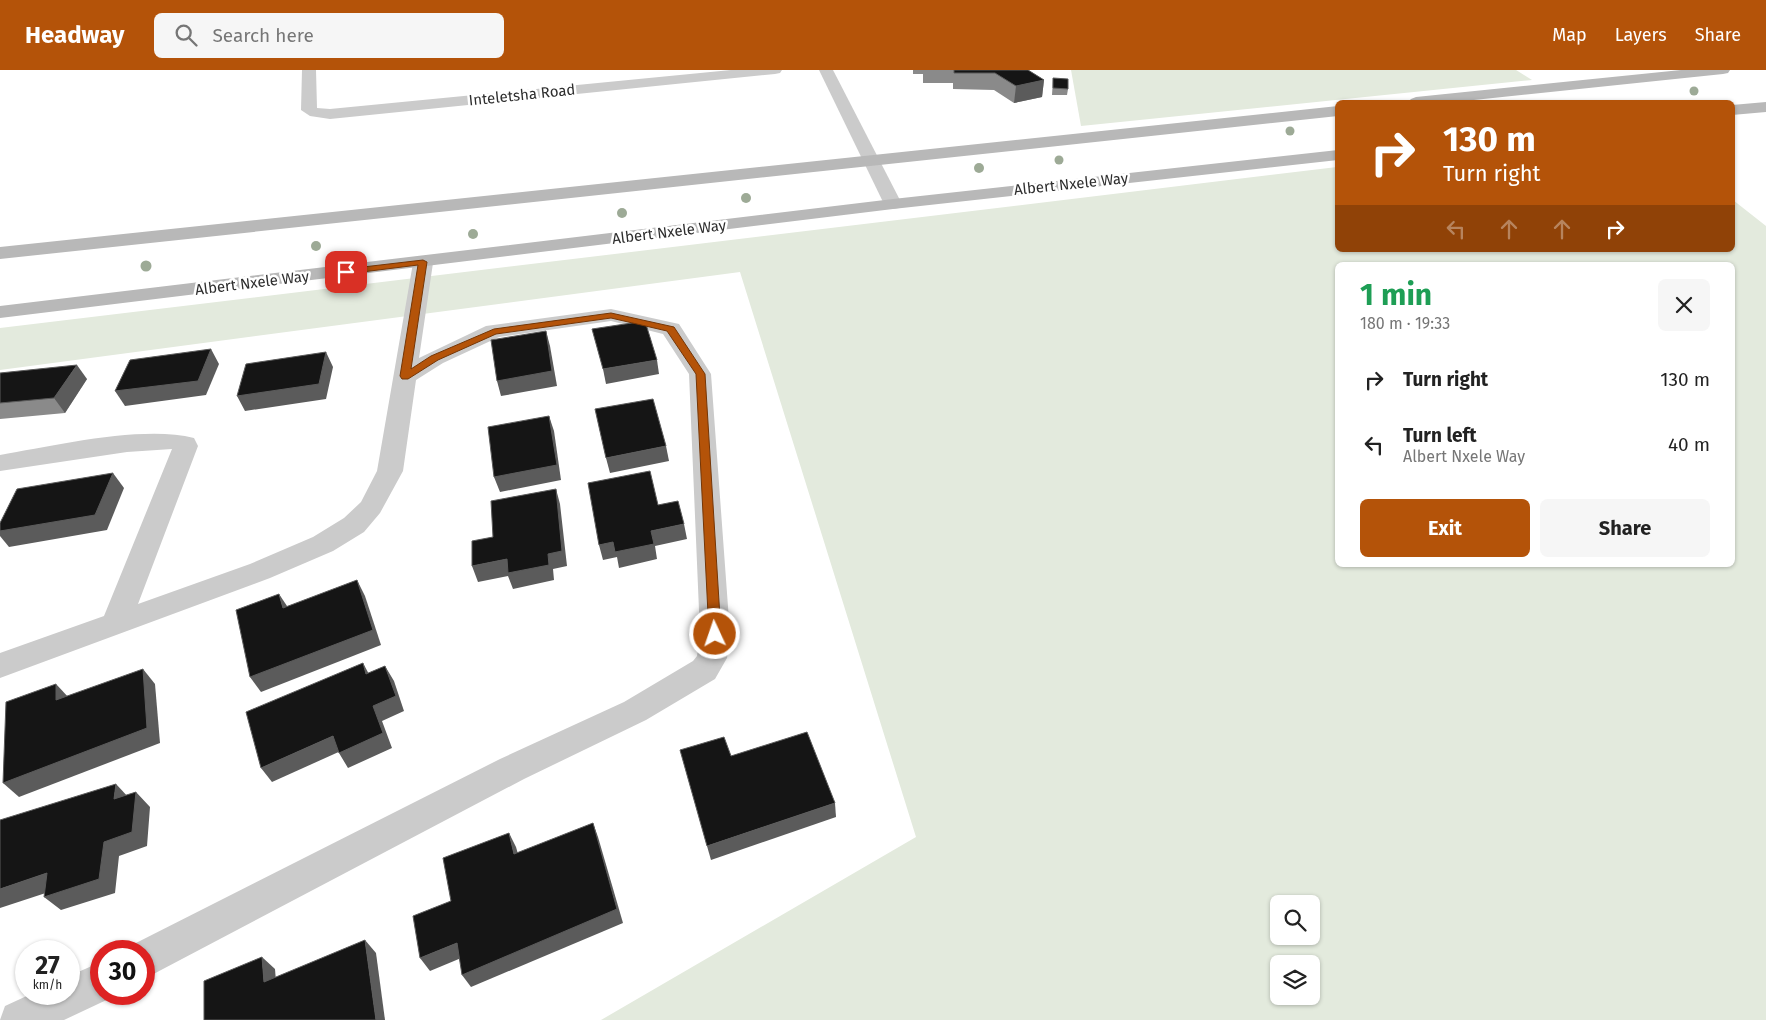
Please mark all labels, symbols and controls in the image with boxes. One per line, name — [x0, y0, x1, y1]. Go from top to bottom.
search box — [154, 13, 504, 58]
text: Headway — [25, 21, 124, 49]
icon: search — [172, 21, 200, 49]
text: Search here — [212, 24, 314, 47]
text: Map — [1552, 24, 1587, 46]
text: Layers — [1615, 24, 1667, 46]
text: Share — [1695, 24, 1741, 46]
street label: Inteletsha Road — [468, 80, 576, 110]
text: 130 m — [1443, 118, 1536, 160]
icon: right — [1360, 120, 1425, 185]
text: Turn right — [1443, 160, 1540, 187]
street label: Albert Nxele Way — [1013, 169, 1130, 199]
icon: left — [1442, 215, 1470, 243]
icon: ahead — [1495, 215, 1523, 243]
icon: ahead — [1548, 215, 1576, 243]
icon: right — [1601, 215, 1629, 243]
street label: Albert Nxele Way — [611, 216, 728, 248]
pin — [325, 251, 367, 293]
icon: arrive — [332, 258, 360, 286]
street label: Albert Nxele Way — [194, 267, 311, 299]
text: 1 min — [1360, 277, 1432, 313]
button: close — [1658, 279, 1710, 331]
text: 180 m · 19:33 — [1360, 314, 1450, 333]
icon: right — [1360, 366, 1388, 394]
text: Turn right — [1403, 368, 1488, 391]
text: 130 m — [1660, 368, 1710, 391]
text: Turn left — [1403, 424, 1477, 447]
icon: left — [1360, 431, 1388, 459]
text: 40 m — [1668, 433, 1710, 456]
text: Albert Nxele Way — [1403, 447, 1525, 466]
button: Exit — [1360, 499, 1530, 557]
button: Share — [1540, 499, 1710, 557]
position arrow — [688, 607, 740, 659]
map controls — [1270, 895, 1320, 1005]
button: search — [1270, 895, 1320, 945]
speed limit sign: 30 — [90, 940, 155, 1005]
text: 27 — [35, 951, 60, 981]
button: layers — [1270, 955, 1320, 1005]
text: km/h — [33, 978, 62, 992]

